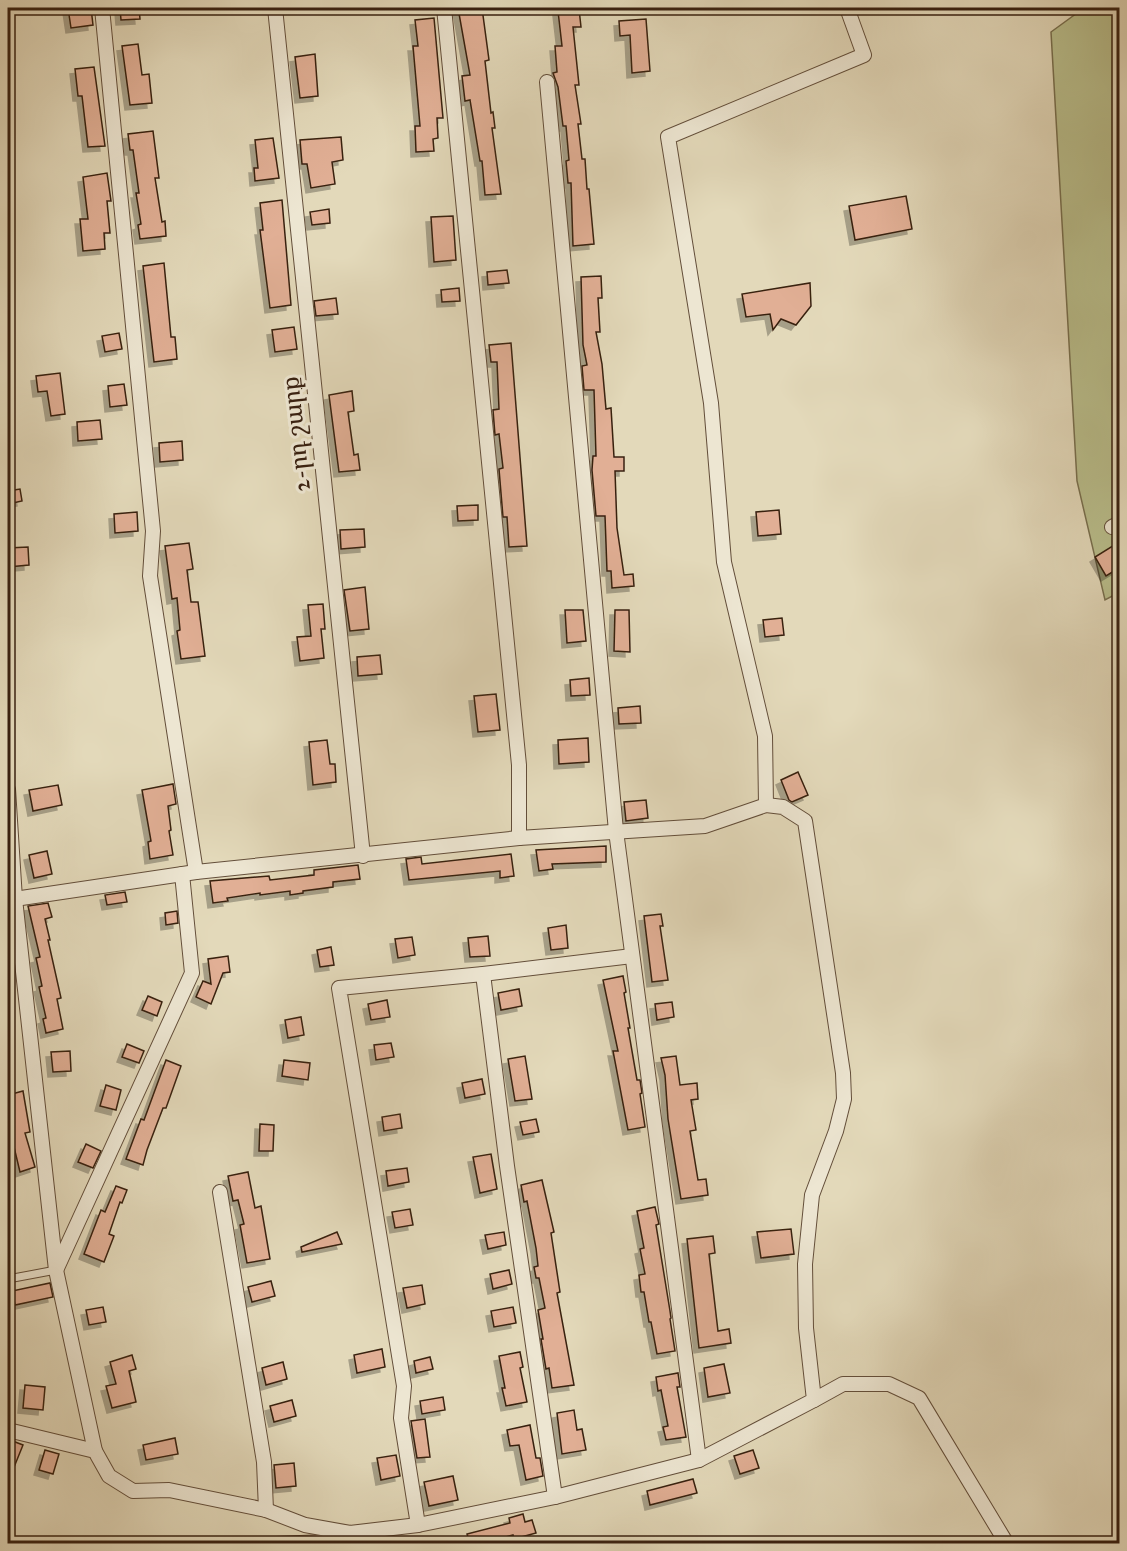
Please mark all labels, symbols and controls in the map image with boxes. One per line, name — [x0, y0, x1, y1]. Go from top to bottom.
street label: 2-րդ շարք — [275, 375, 317, 493]

